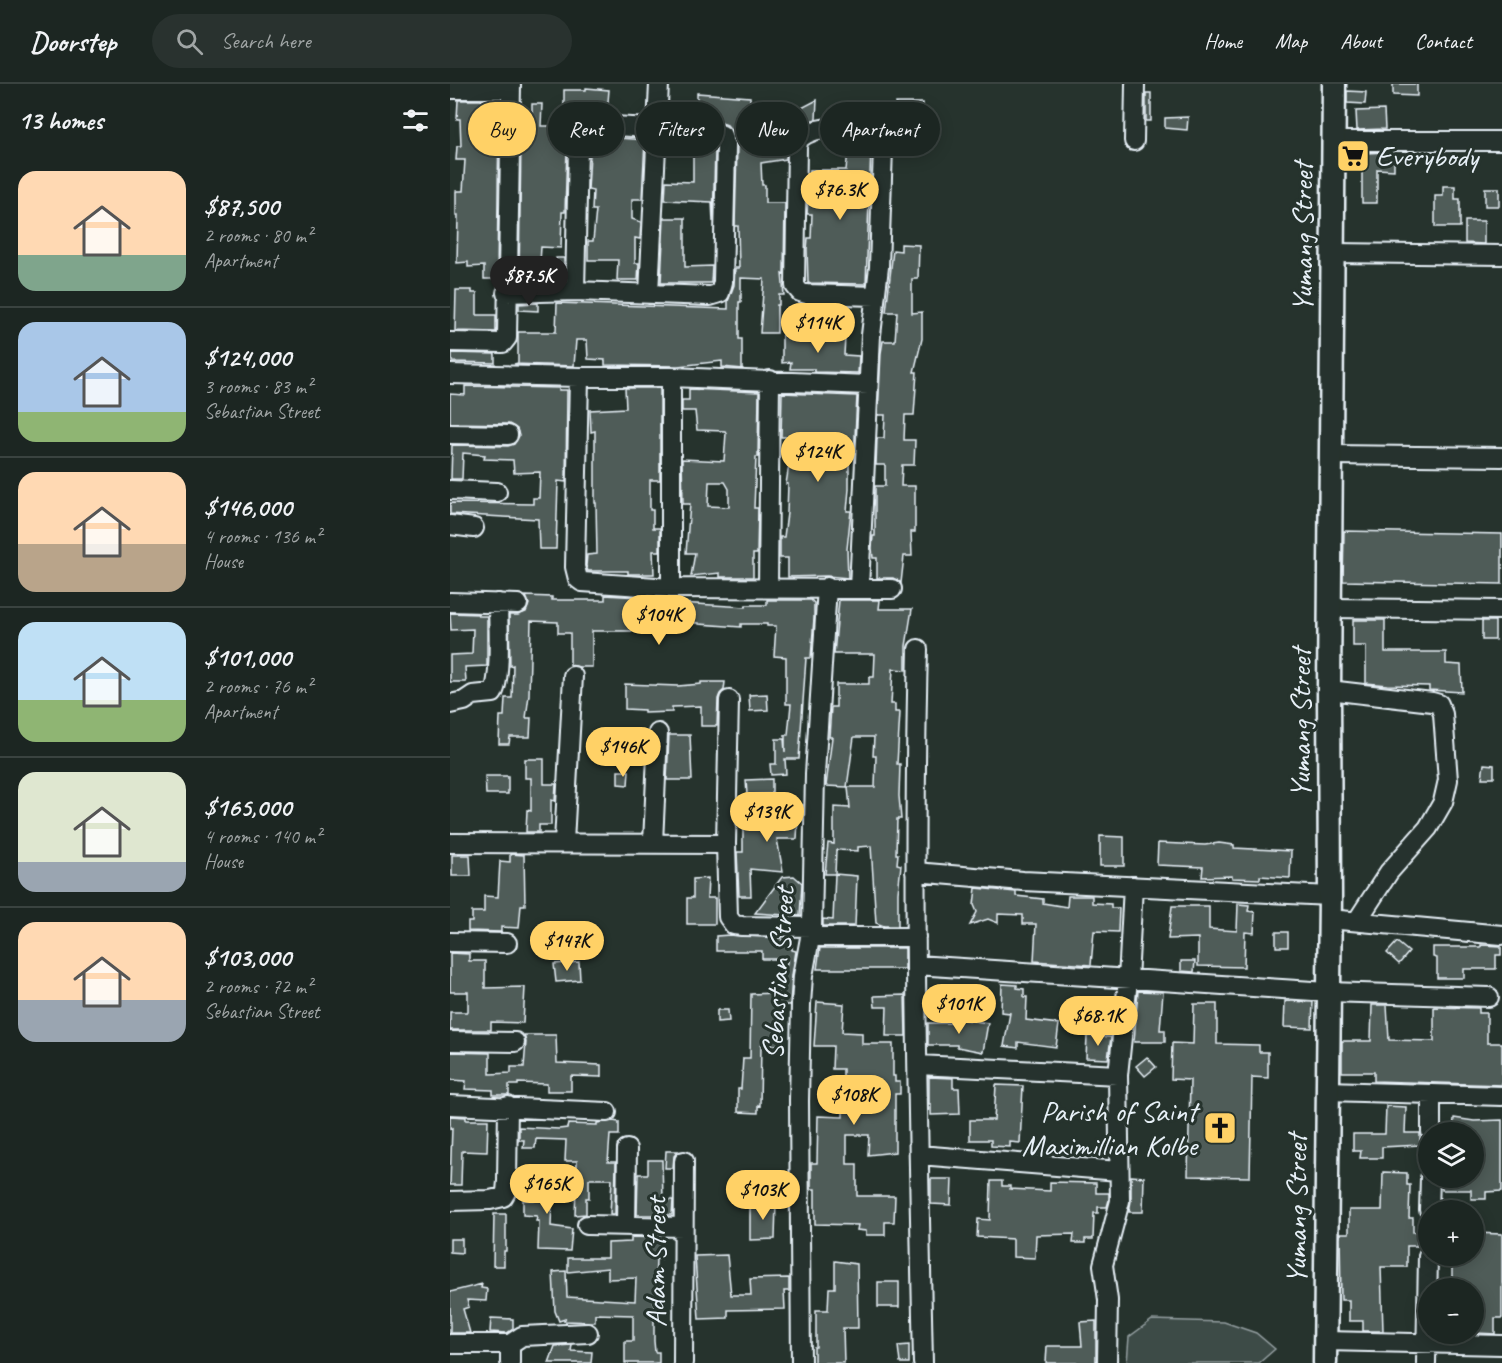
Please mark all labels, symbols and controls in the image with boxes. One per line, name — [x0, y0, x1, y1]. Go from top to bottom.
search box — [152, 14, 572, 68]
text: Doorstep — [30, 24, 116, 59]
icon: search — [173, 25, 206, 58]
text: Search here — [221, 27, 311, 55]
text: Home — [1204, 28, 1242, 54]
text: Map — [1275, 28, 1307, 54]
text: About — [1340, 28, 1382, 54]
text: Contact — [1415, 28, 1472, 54]
chip: Buy — [468, 102, 536, 156]
chip: Rent — [548, 102, 624, 156]
chip: Filters — [636, 102, 724, 156]
chip: New — [736, 102, 808, 156]
chip: Apartment — [820, 102, 940, 156]
text: 13 homes — [18, 104, 103, 137]
icon: filters — [399, 104, 432, 137]
place label: Everybody — [1376, 137, 1481, 175]
supermarket icon: Everybody — [1335, 138, 1371, 174]
street label: Yumang Street — [1283, 158, 1321, 312]
pin: $76.3K — [791, 170, 889, 221]
text: $76.3K — [815, 177, 865, 202]
text: $87,500 — [204, 190, 279, 223]
icon: home — [66, 195, 138, 267]
text: 2 rooms · 80 m² — [204, 223, 312, 248]
text: Apartment — [204, 248, 277, 273]
pin: $87.5K — [480, 256, 578, 307]
text: $87.5K — [504, 263, 554, 288]
pin: $114K — [776, 303, 860, 354]
text: $114K — [795, 310, 841, 335]
text: $124,000 — [204, 341, 291, 374]
icon: home — [66, 346, 138, 418]
text: 3 rooms · 83 m² — [204, 374, 312, 399]
text: Sebastian Street — [204, 399, 319, 424]
pin: $124K — [776, 432, 860, 483]
text: $124K — [795, 439, 841, 464]
text: $146,000 — [204, 491, 292, 524]
icon: home — [66, 496, 138, 568]
text: 4 rooms · 136 m² — [204, 524, 321, 549]
text: House — [204, 549, 243, 574]
pin: $104K — [617, 595, 701, 646]
text: $104K — [636, 602, 682, 627]
text: $101,000 — [204, 641, 291, 674]
street label: Yumang Street — [1281, 644, 1319, 798]
icon: home — [66, 646, 138, 718]
text: 2 rooms · 76 m² — [204, 674, 312, 699]
text: Apartment — [204, 699, 277, 724]
pin: $146K — [581, 727, 665, 778]
text: $146K — [600, 734, 646, 759]
text: $165,000 — [204, 791, 291, 824]
pin: $139K — [725, 792, 809, 843]
icon: home — [66, 796, 138, 868]
text: $139K — [744, 799, 790, 824]
text: 4 rooms · 140 m² — [204, 824, 321, 849]
text: House — [204, 849, 243, 874]
street label: Sebastian Street — [753, 882, 803, 1061]
pin: $147K — [525, 921, 609, 972]
text: $147K — [544, 928, 590, 953]
text: $103,000 — [204, 941, 291, 974]
icon: home — [66, 946, 138, 1018]
text: 2 rooms · 72 m² — [204, 974, 312, 999]
pin: $101K — [917, 984, 1001, 1035]
text: $101K — [936, 991, 982, 1016]
pin: $68.1K — [1049, 996, 1147, 1047]
text: Sebastian Street — [204, 999, 319, 1024]
text: $68.1K — [1073, 1003, 1123, 1028]
pin: $108K — [812, 1075, 896, 1126]
text: $108K — [831, 1082, 877, 1107]
place label: Parish of Saint Maximillian Kolbe — [1022, 1092, 1201, 1164]
church icon: Parish of Saint Maximillian Kolbe — [1202, 1110, 1238, 1146]
map controls — [1418, 1122, 1484, 1344]
button: layers — [1418, 1122, 1484, 1188]
street label: Yumang Street — [1277, 1130, 1315, 1284]
pin: $165K — [505, 1164, 589, 1215]
pin: $103K — [721, 1170, 805, 1221]
text: $165K — [524, 1171, 570, 1196]
text: $103K — [740, 1177, 786, 1202]
street label: Adam Street — [636, 1194, 674, 1327]
button: + — [1418, 1200, 1484, 1266]
button: − — [1418, 1278, 1484, 1344]

